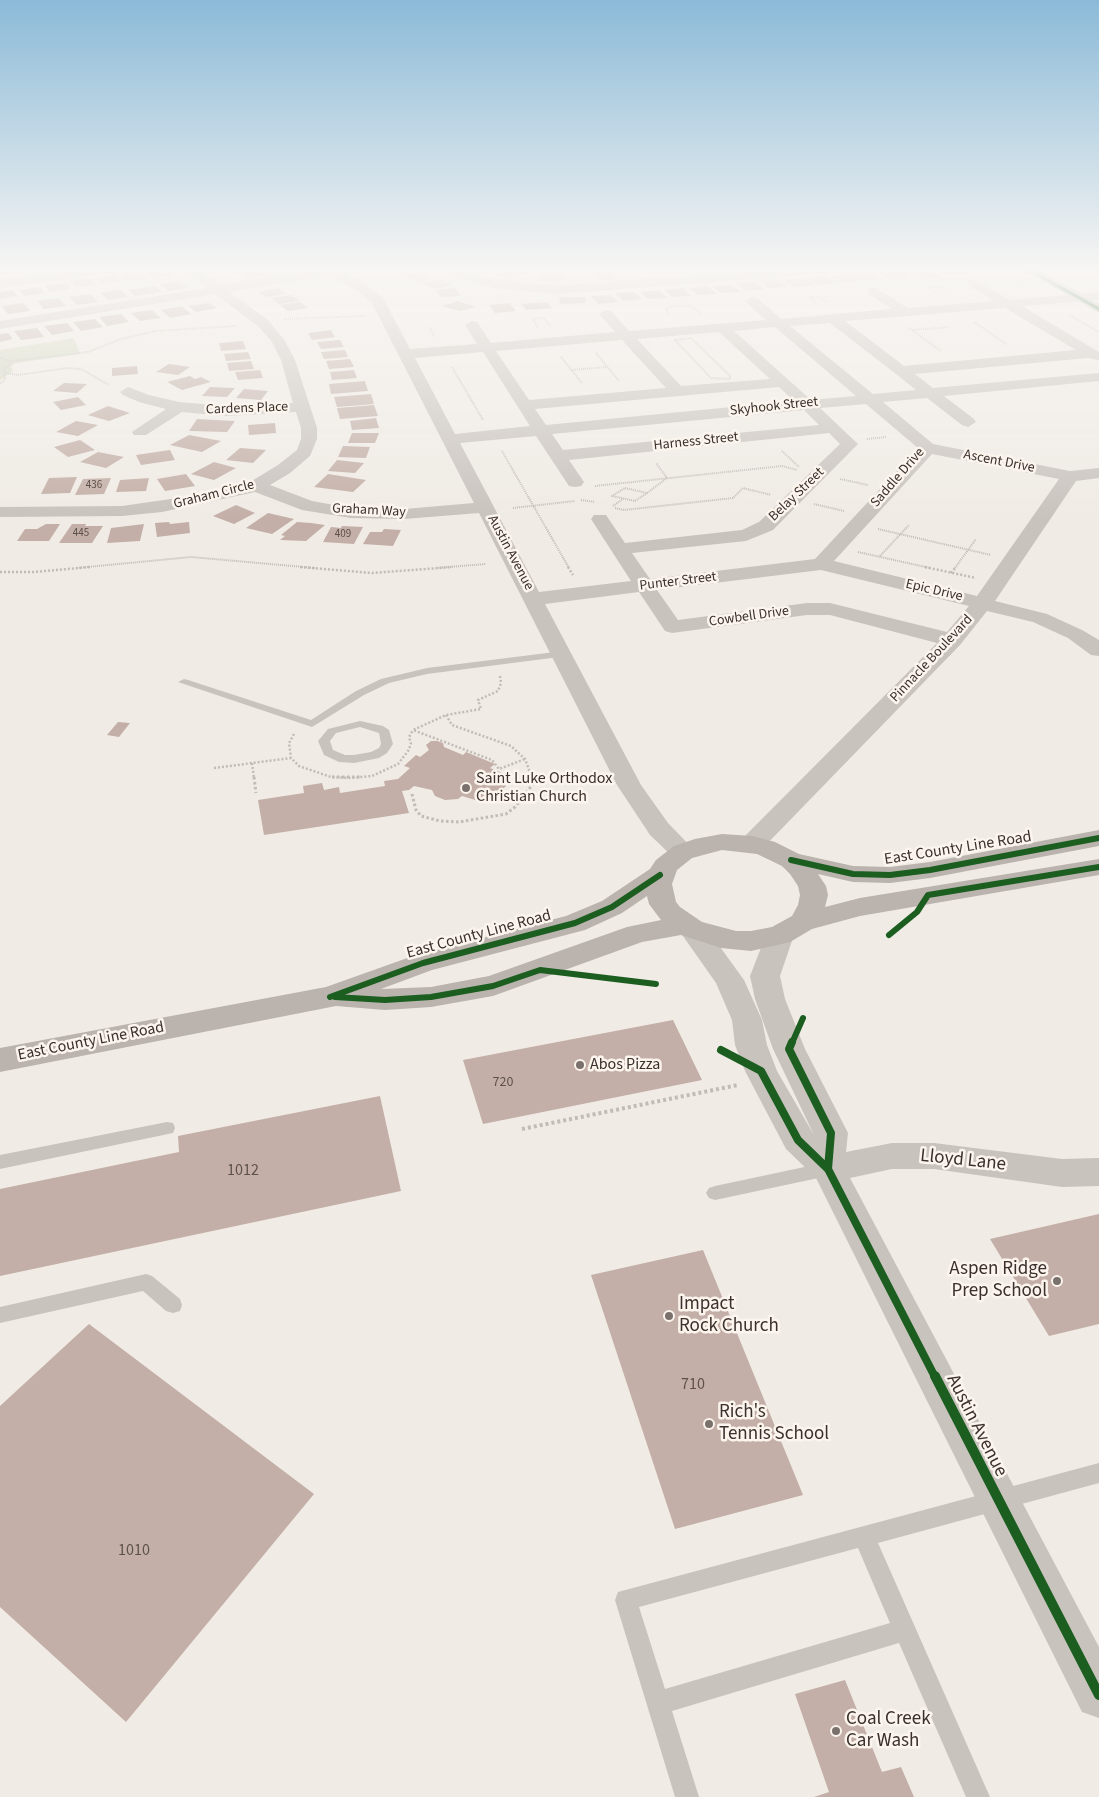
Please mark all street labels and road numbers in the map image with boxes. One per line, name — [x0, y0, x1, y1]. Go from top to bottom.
street label: Skyhook Street — [729, 394, 819, 420]
street label: Cardens Place — [206, 399, 288, 419]
street label: Harness Street — [653, 429, 739, 455]
street label: Saddle Drive — [867, 445, 929, 511]
street label: Ascent Drive — [962, 447, 1036, 477]
street label: Belay Street — [766, 465, 828, 525]
street label: Graham Circle — [172, 477, 256, 513]
street label: Graham Way — [332, 501, 406, 521]
street label: Austin Avenue — [483, 513, 537, 593]
street label: Punter Street — [639, 569, 717, 595]
street label: Epic Drive — [904, 576, 964, 606]
street label: Cowbell Drive — [708, 603, 790, 631]
street label: Pinnacle Boulevard — [887, 612, 977, 706]
street label: East County Line Road — [883, 828, 1033, 870]
street label: East County Line Road — [405, 906, 553, 964]
street label: East County Line Road — [16, 1018, 166, 1066]
street label: Lloyd Lane — [919, 1145, 1007, 1177]
street label: Austin Avenue — [940, 1371, 1012, 1481]

